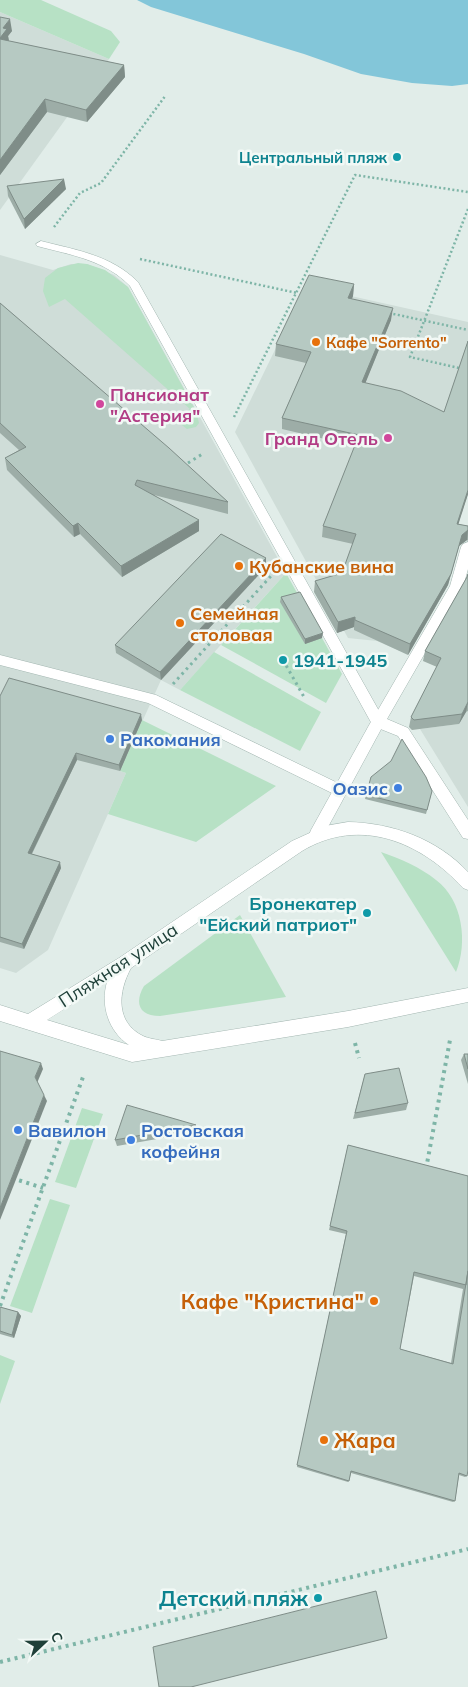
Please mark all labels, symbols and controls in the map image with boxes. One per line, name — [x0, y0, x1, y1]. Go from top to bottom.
place label: Центральный пляж — [239, 148, 387, 167]
marker: Центральный пляж — [391, 151, 403, 163]
place label: Кафе "Sorrento" — [326, 333, 447, 352]
marker: Кафе "Sorrento" — [310, 336, 322, 348]
place label: Пансионат "Астерия" — [110, 383, 209, 427]
marker: Пансионат "Астерия" — [94, 398, 106, 410]
place label: Гранд Отель — [265, 427, 378, 450]
marker: Гранд Отель — [382, 432, 394, 444]
place label: Кубанские вина — [249, 555, 394, 578]
marker: Кубанские вина — [233, 560, 245, 572]
place label: Семейная столовая — [190, 602, 279, 646]
marker: Семейная столовая — [174, 617, 186, 629]
place label: 1941-1945 — [293, 649, 387, 672]
marker: 1941-1945 — [277, 654, 289, 666]
place label: Ракомания — [120, 728, 221, 751]
marker: Ракомания — [104, 733, 116, 745]
place label: Оазис — [332, 777, 388, 800]
marker: Оазис — [392, 782, 404, 794]
place label: Бронекатер "Ейский патриот" — [199, 892, 357, 936]
marker: Бронекатер "Ейский патриот" — [361, 907, 373, 919]
street label: Пляжная улица — [54, 918, 182, 1012]
place label: Вавилон — [28, 1119, 106, 1142]
place label: Ростовская кофейня — [141, 1119, 244, 1163]
marker: Вавилон — [12, 1124, 24, 1136]
marker: Ростовская кофейня — [125, 1134, 137, 1146]
place label: Кафе "Кристина" — [181, 1288, 364, 1314]
marker: Кафе "Кристина" — [368, 1295, 380, 1307]
place label: Жара — [334, 1427, 396, 1453]
marker: Жара — [318, 1434, 330, 1446]
place label: Детский пляж — [159, 1585, 308, 1611]
marker: Детский пляж — [312, 1592, 324, 1604]
north arrow — [20, 1617, 70, 1667]
text: С — [47, 1629, 67, 1645]

